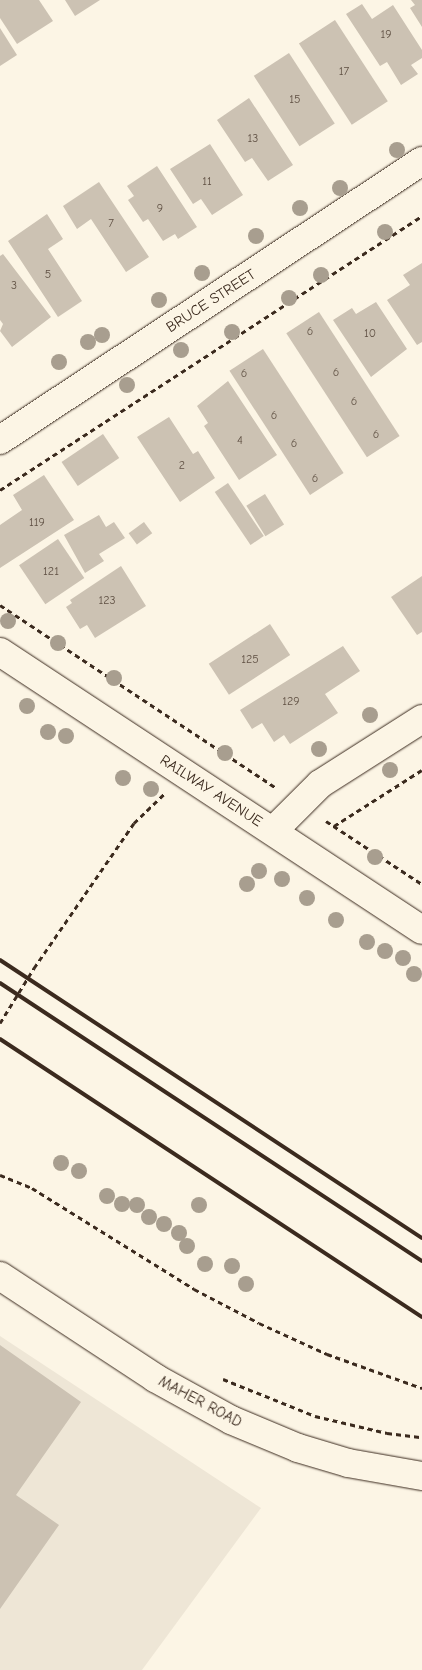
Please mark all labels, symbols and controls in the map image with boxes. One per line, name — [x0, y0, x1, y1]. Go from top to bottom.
house number: 19 — [380, 28, 392, 42]
house number: 17 — [339, 65, 349, 79]
house number: 15 — [289, 93, 301, 107]
house number: 13 — [248, 132, 258, 146]
house number: 11 — [202, 175, 212, 189]
house number: 9 — [157, 202, 163, 216]
house number: 7 — [108, 217, 114, 231]
street label: BRUCE STREET — [163, 265, 259, 337]
house number: 5 — [45, 268, 51, 282]
house number: 3 — [11, 279, 17, 293]
house number: 6 — [307, 325, 313, 339]
house number: 10 — [364, 327, 376, 341]
house number: 6 — [333, 366, 339, 380]
house number: 6 — [241, 367, 247, 381]
house number: 6 — [351, 395, 357, 409]
house number: 6 — [271, 409, 277, 423]
house number: 6 — [373, 428, 379, 442]
house number: 4 — [237, 434, 243, 448]
house number: 6 — [291, 437, 297, 451]
house number: 2 — [179, 459, 185, 473]
house number: 6 — [312, 472, 318, 486]
house number: 119 — [29, 516, 45, 530]
house number: 121 — [43, 565, 59, 579]
house number: 123 — [98, 594, 116, 608]
house number: 125 — [241, 653, 259, 667]
house number: 129 — [282, 695, 300, 709]
street label: RAILWAY AVENUE — [156, 751, 266, 831]
street label: MAHER ROAD — [155, 1372, 245, 1432]

